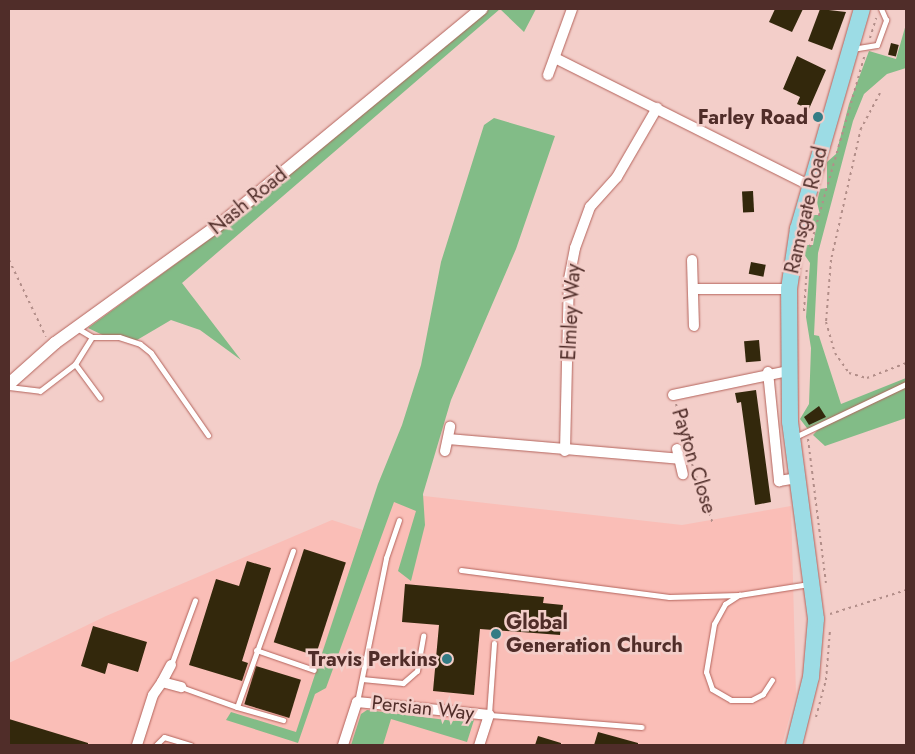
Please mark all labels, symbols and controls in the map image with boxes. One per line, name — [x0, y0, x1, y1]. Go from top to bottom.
place label: Farley Road — [698, 105, 808, 129]
marker: Farley Road — [812, 111, 824, 123]
street label: Ramsgate Road — [780, 144, 832, 276]
street label: Nash Road — [204, 162, 292, 240]
street label: Elmley Way — [556, 263, 586, 361]
street label: Payton Close — [667, 406, 721, 516]
place label: Global Generation Church — [506, 610, 683, 657]
marker: Global Generation Church — [490, 628, 502, 640]
place label: Travis Perkins — [308, 647, 437, 671]
marker: Travis Perkins — [441, 653, 453, 665]
street label: Persian Way — [371, 691, 475, 725]

